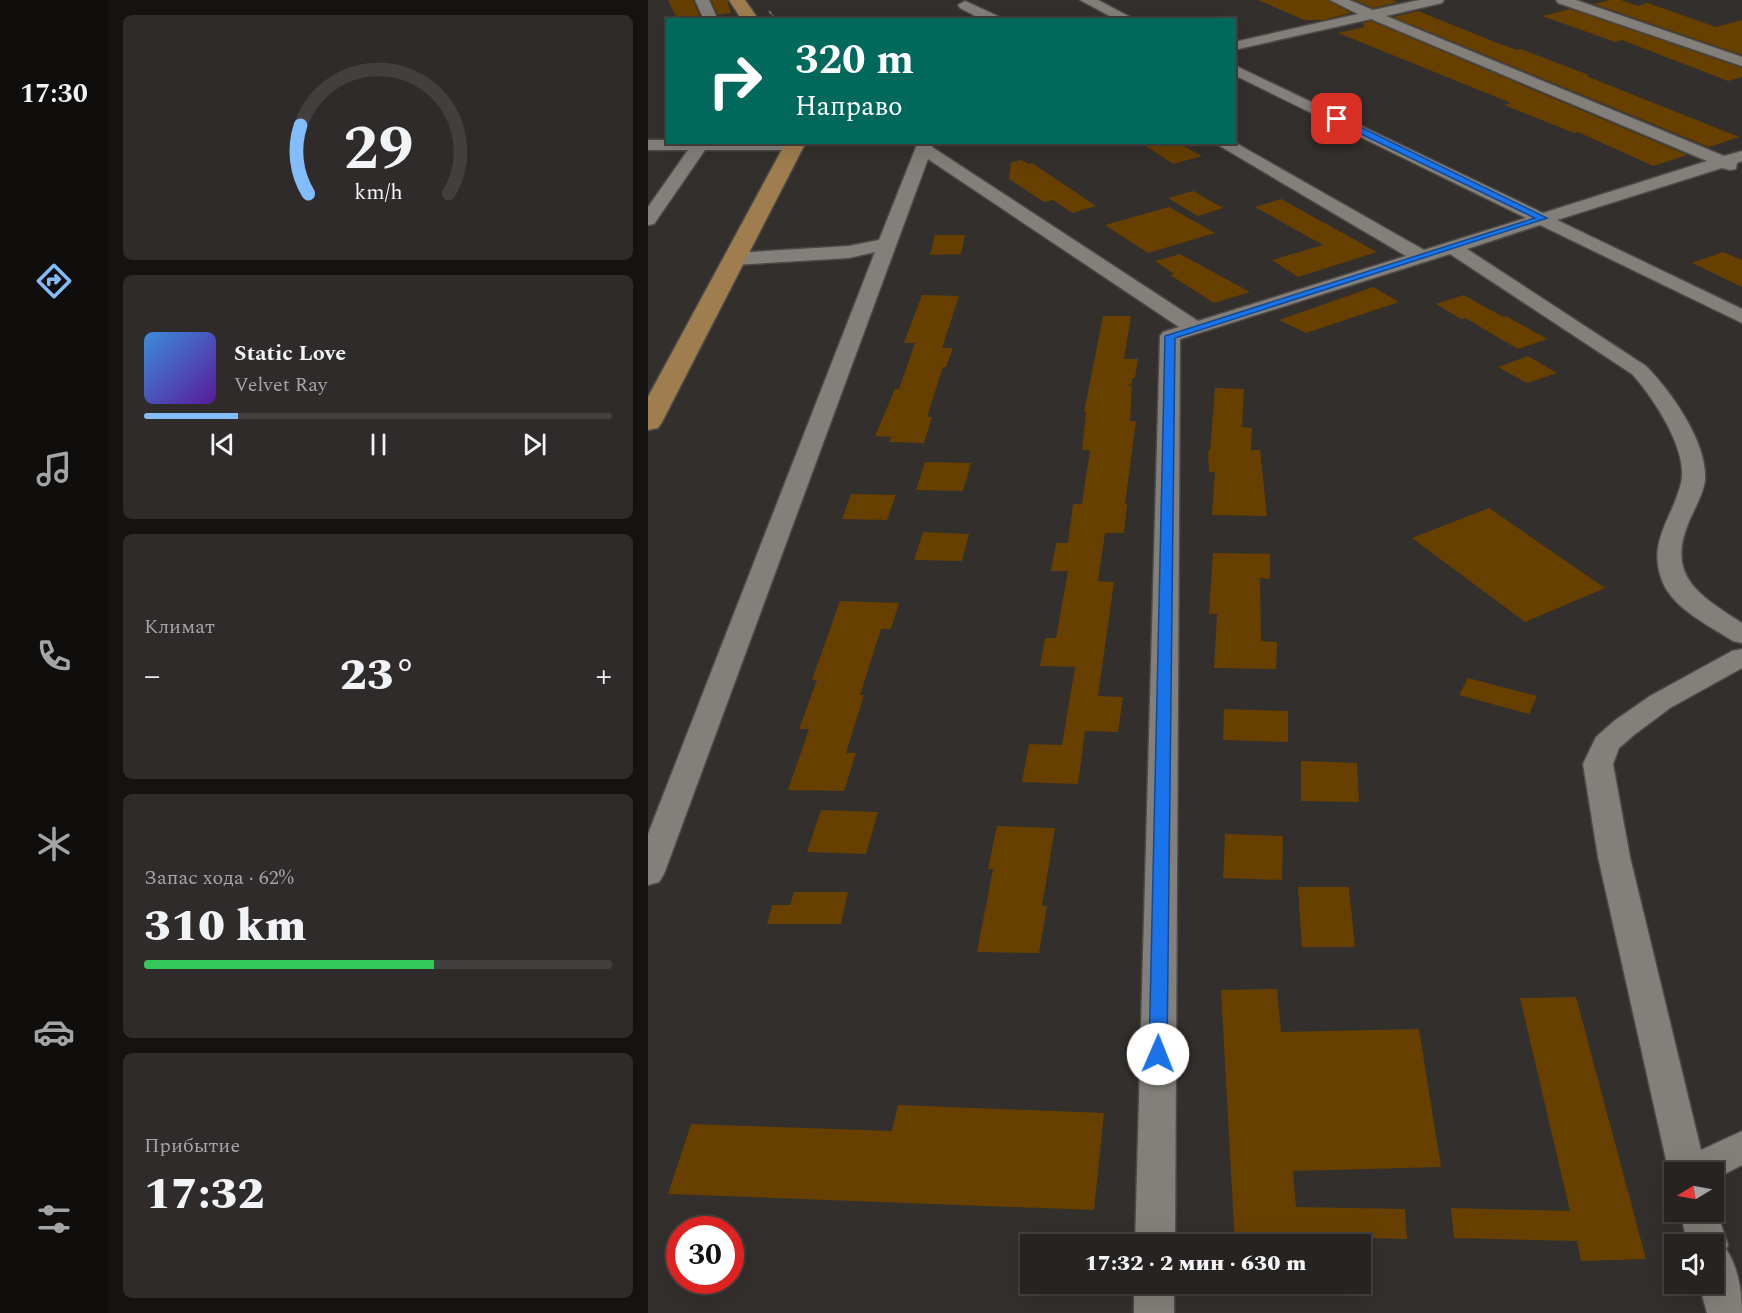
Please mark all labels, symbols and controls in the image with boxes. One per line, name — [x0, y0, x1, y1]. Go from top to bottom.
text: 320 m — [795, 29, 914, 92]
icon: right — [696, 42, 774, 120]
text: 17:30 — [20, 73, 88, 115]
text: Направо — [795, 86, 903, 128]
pin — [1311, 93, 1362, 144]
text: 29 — [343, 102, 413, 197]
icon: arrive — [1320, 102, 1353, 135]
text: km/h — [354, 177, 402, 210]
icon: directions — [33, 260, 75, 302]
text: Static Love — [234, 337, 346, 370]
text: Velvet Ray — [234, 370, 327, 400]
icon: previous — [206, 428, 239, 461]
icon: pause — [362, 428, 395, 461]
icon: next — [518, 428, 551, 461]
icon: music — [33, 448, 75, 490]
text: Климат — [144, 612, 215, 642]
icon: phone — [33, 635, 75, 677]
text: 23° — [340, 641, 416, 710]
text: − — [144, 651, 161, 701]
text: + — [595, 651, 612, 701]
icon: climate — [33, 823, 75, 865]
text: Запас хода · 62% — [144, 863, 294, 893]
text: 310 km — [144, 892, 306, 961]
icon: car — [33, 1011, 75, 1053]
position arrow — [1126, 1022, 1190, 1086]
text: Прибытие — [144, 1131, 240, 1161]
text: 17:32 — [144, 1160, 265, 1229]
north arrow — [1664, 1162, 1724, 1222]
map controls — [1664, 1162, 1724, 1294]
icon: filters — [33, 1198, 75, 1240]
speed limit sign: 30 — [666, 1216, 744, 1294]
button: sound — [1664, 1234, 1724, 1294]
text: 17:32 · 2 мин · 630 m — [1085, 1247, 1306, 1280]

